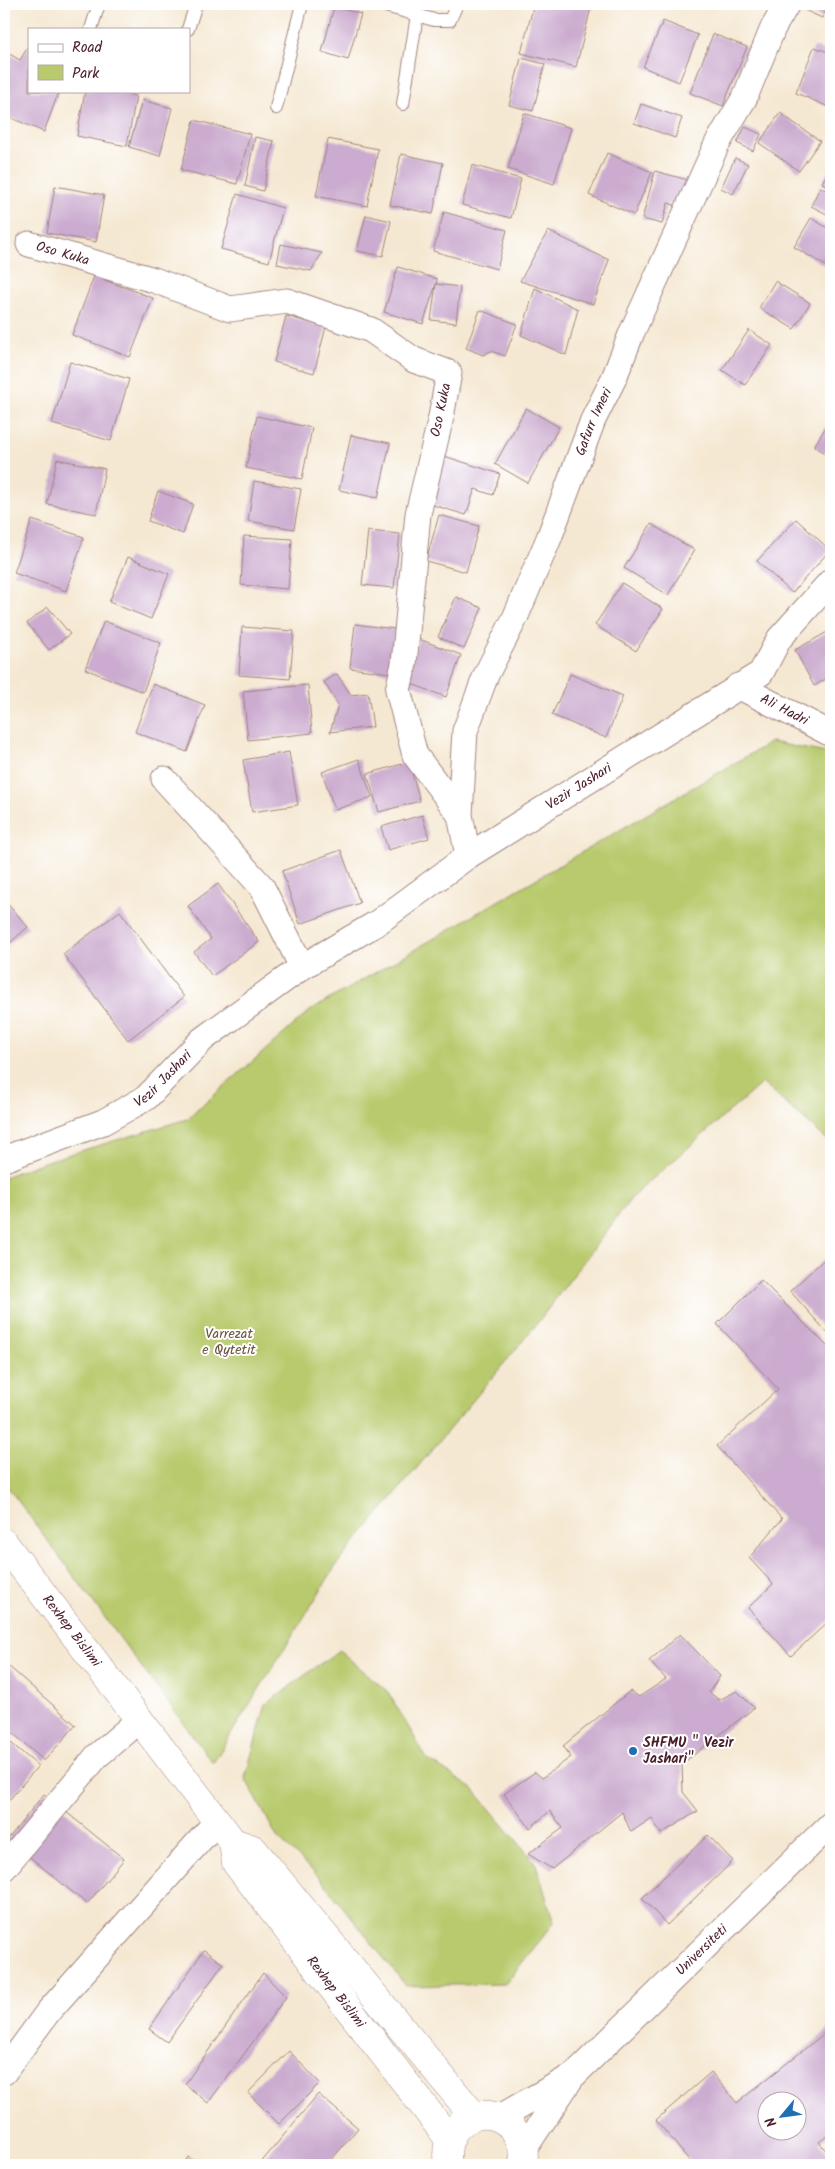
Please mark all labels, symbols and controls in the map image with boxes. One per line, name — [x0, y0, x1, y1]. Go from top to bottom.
legend — [28, 28, 190, 92]
text: Road — [72, 36, 103, 60]
text: Park — [72, 62, 100, 86]
street label: Oso Kuka — [33, 236, 92, 272]
street label: Oso Kuka — [425, 381, 457, 439]
street label: Gafurr Imeri — [570, 384, 619, 459]
street label: Ali Hadri — [756, 688, 813, 732]
street label: Vezir Jashari — [541, 757, 617, 816]
street label: Vezir Jashari — [130, 1045, 198, 1114]
park label: Varrezat e Qytetit — [202, 1323, 256, 1361]
street label: Rexhep Bislimi — [37, 1590, 107, 1673]
place label: SHFMU " Vezir Jashari" — [643, 1732, 735, 1770]
marker: SHFMU " Vezir Jashari" — [627, 1745, 639, 1757]
street label: Universiteti — [671, 1919, 734, 1981]
street label: Rexhep Bislimi — [301, 1951, 371, 2034]
north arrow — [758, 2092, 808, 2142]
text: N — [760, 2112, 783, 2131]

